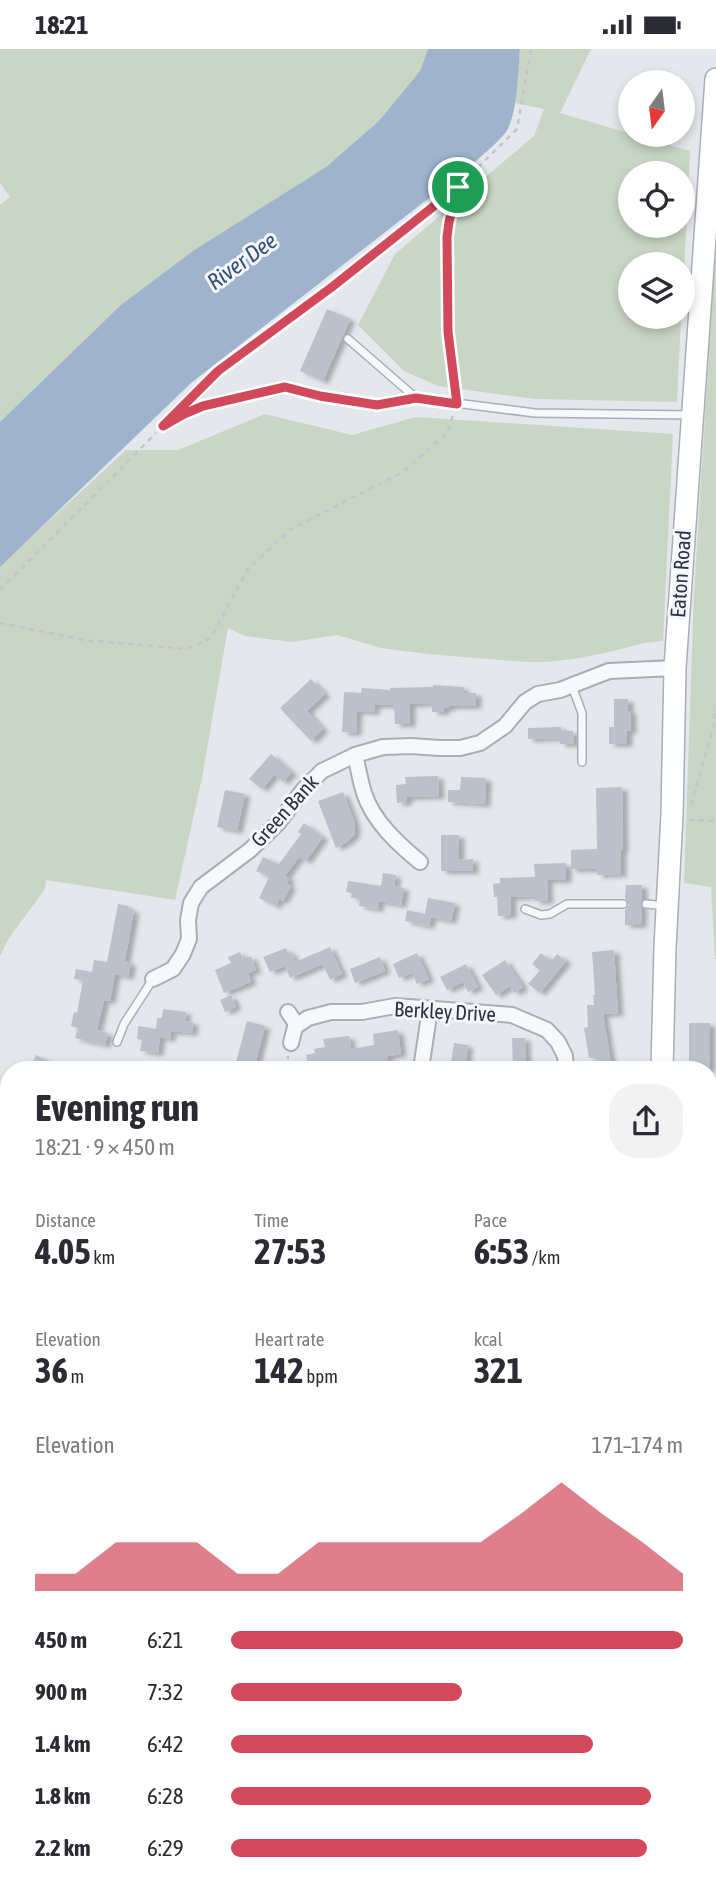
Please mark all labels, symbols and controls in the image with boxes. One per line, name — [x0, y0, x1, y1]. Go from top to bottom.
text: 18:21 — [35, 10, 89, 40]
north arrow — [618, 70, 695, 147]
map controls — [618, 70, 695, 329]
pin — [428, 157, 488, 217]
button: locate — [618, 161, 695, 238]
icon: arrive — [439, 168, 477, 206]
water label: River Dee — [202, 227, 282, 295]
button: layers — [618, 252, 695, 329]
street label: Eaton Road — [665, 529, 695, 618]
street label: Green Bank — [246, 769, 323, 851]
street label: Berkley Drive — [394, 996, 497, 1026]
button: share — [609, 1084, 683, 1158]
text: Evening run — [35, 1086, 199, 1129]
text: 18:21 · 9 × 450 m — [35, 1134, 175, 1160]
text: Distance — [35, 1209, 96, 1231]
text: Time — [254, 1209, 289, 1231]
text: Pace — [474, 1209, 507, 1231]
text: 4.05 — [35, 1231, 91, 1271]
text: 27:53 — [254, 1231, 326, 1271]
text: 6:53 — [474, 1231, 529, 1271]
text: km — [91, 1246, 115, 1268]
text: /km — [529, 1246, 560, 1268]
text: Elevation — [35, 1328, 101, 1350]
text: Heart rate — [254, 1328, 324, 1350]
text: kcal — [474, 1328, 503, 1350]
text: 36 — [35, 1350, 68, 1390]
text: 142 — [254, 1350, 304, 1390]
text: 321 — [474, 1350, 523, 1390]
text: m — [68, 1365, 84, 1387]
text: bpm — [304, 1365, 338, 1387]
text: Elevation — [35, 1432, 115, 1458]
text: 171–174 m — [592, 1432, 683, 1458]
text: 450 m — [35, 1627, 87, 1653]
text: 6:21 — [147, 1627, 184, 1653]
text: 900 m — [35, 1679, 87, 1705]
text: 7:32 — [147, 1679, 184, 1705]
text: 1.4 km — [35, 1731, 91, 1757]
text: 6:42 — [147, 1731, 184, 1757]
text: 1.8 km — [35, 1783, 91, 1809]
text: 6:28 — [147, 1783, 184, 1809]
text: 2.2 km — [35, 1835, 91, 1861]
text: 6:29 — [147, 1835, 184, 1861]

